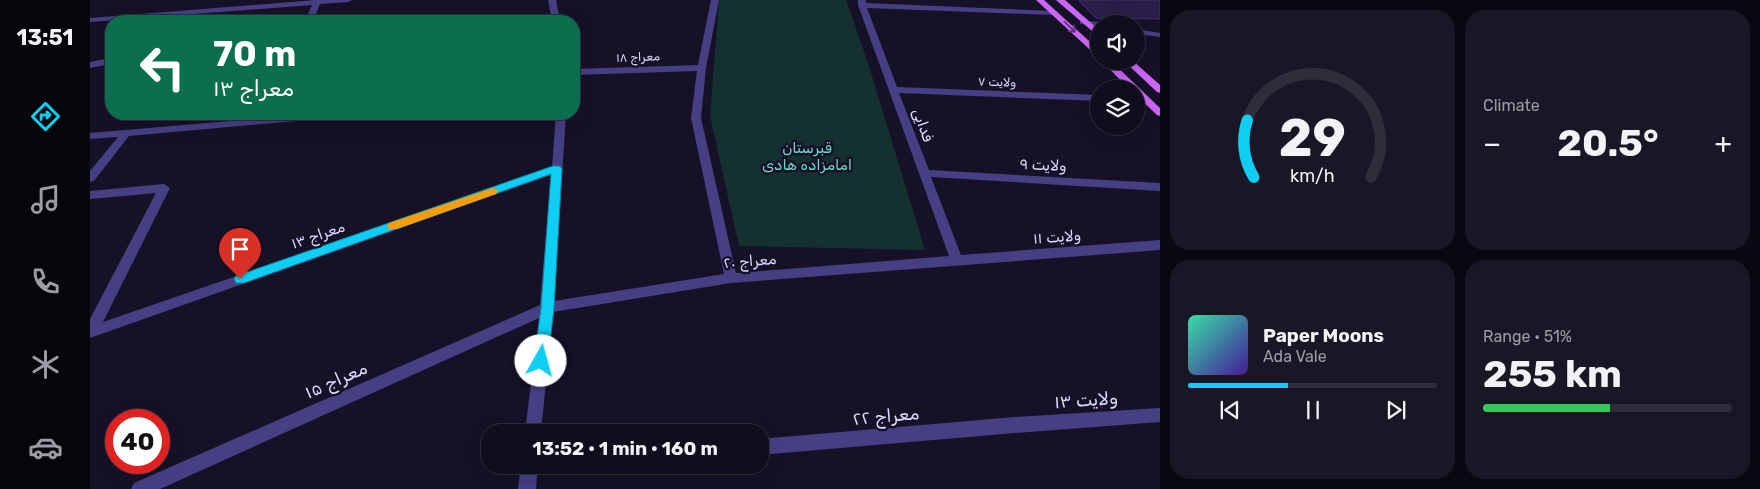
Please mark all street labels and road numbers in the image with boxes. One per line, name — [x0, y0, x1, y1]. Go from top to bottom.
street label: معراج ۱۸ — [616, 49, 661, 67]
street label: ولایت ۷ — [977, 74, 1017, 91]
street label: فدایی — [909, 106, 937, 144]
street label: ولایت ۹ — [1019, 155, 1067, 176]
street label: معراج ۱۳ — [289, 217, 348, 254]
street label: ولایت ۱۱ — [1033, 226, 1082, 249]
street label: معراج ۲۰ — [723, 250, 777, 274]
street label: معراج ۱۵ — [301, 357, 371, 404]
street label: ولایت ۱۳ — [1054, 387, 1118, 413]
street label: معراج ۲۲ — [852, 402, 920, 431]

